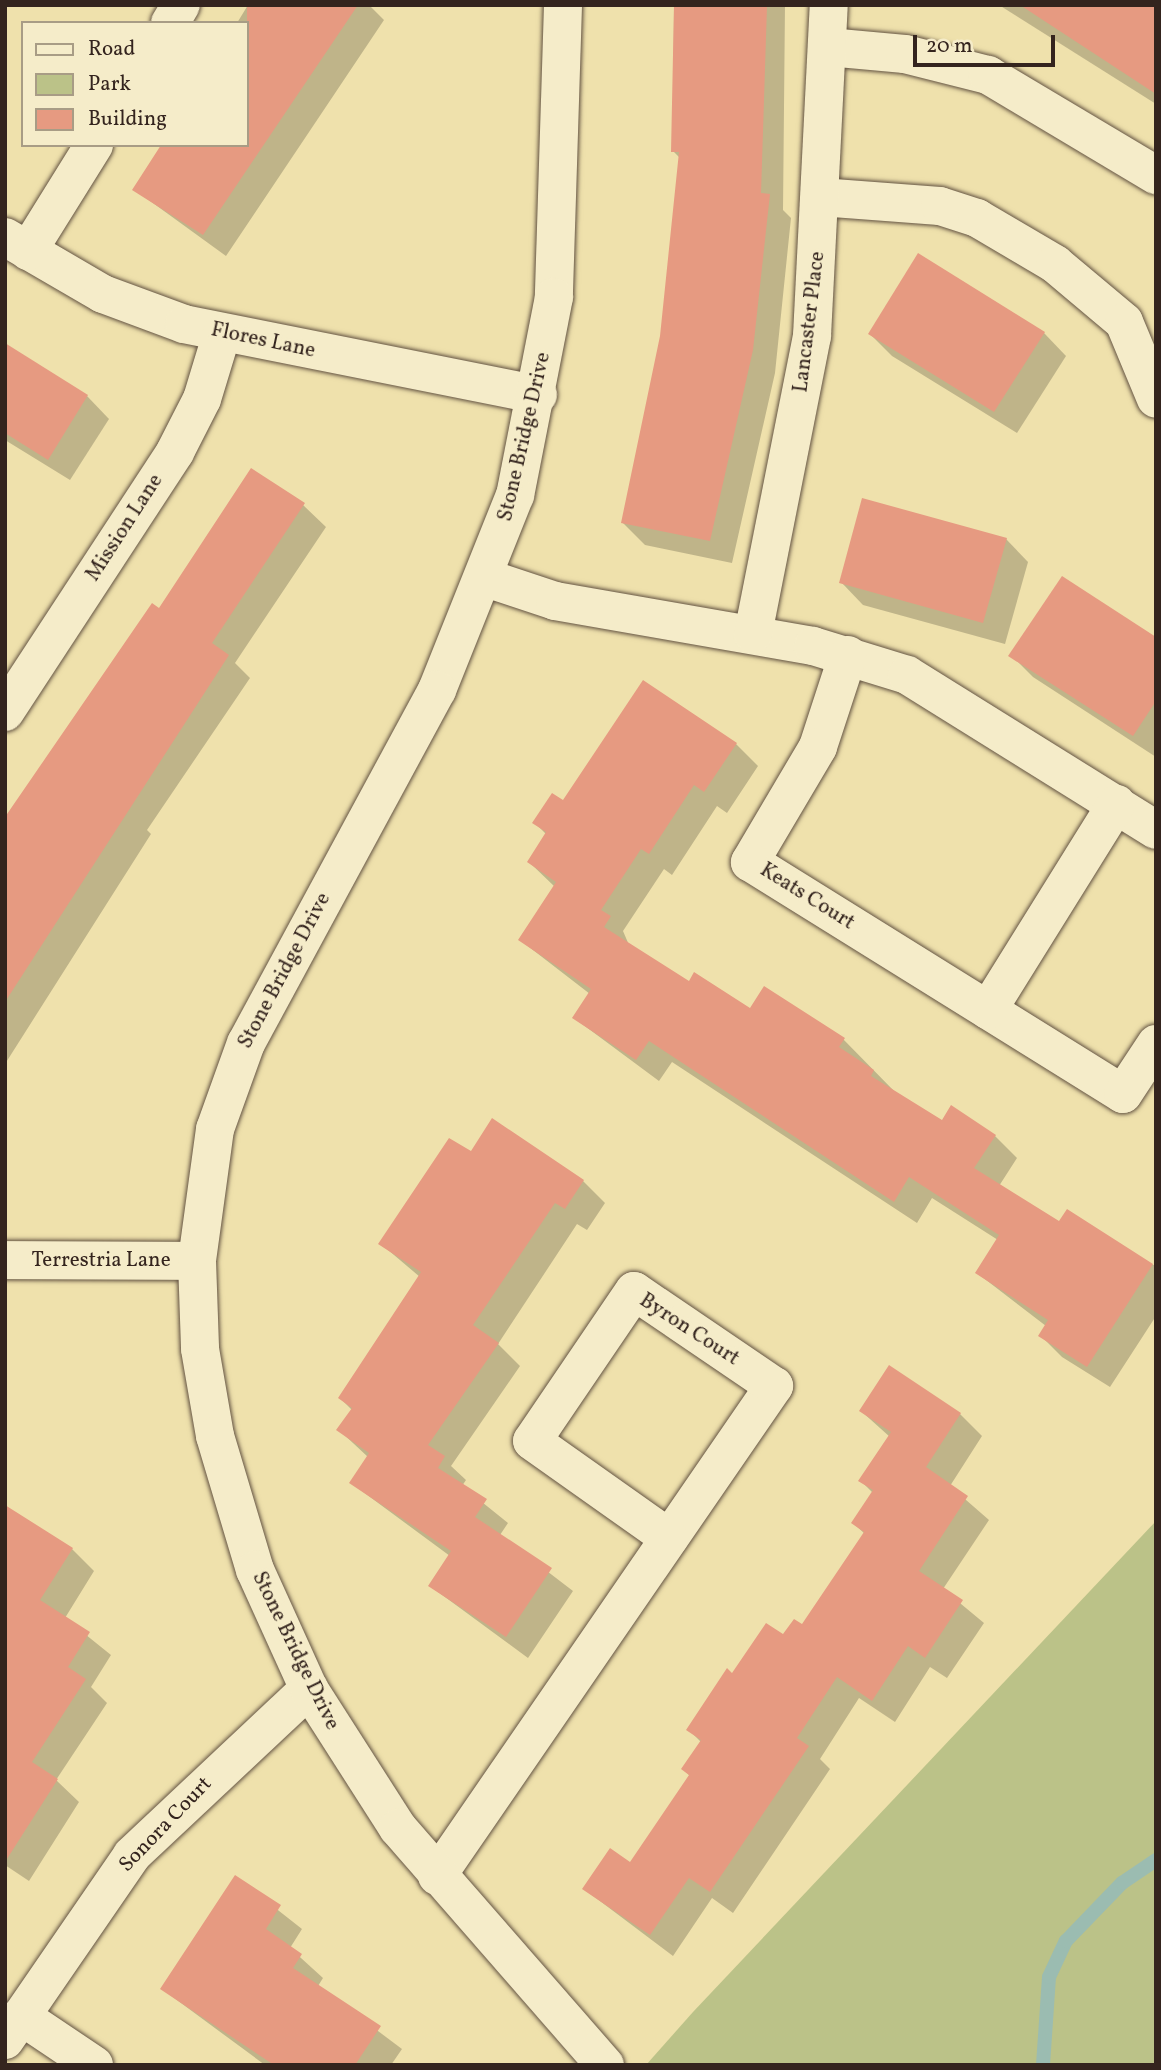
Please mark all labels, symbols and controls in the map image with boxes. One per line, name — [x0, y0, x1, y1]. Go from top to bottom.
legend — [21, 21, 248, 147]
scale bar — [916, 21, 1058, 65]
text: 20 m — [926, 32, 972, 61]
text: Road — [88, 35, 135, 64]
text: Park — [88, 70, 131, 99]
text: Building — [88, 105, 167, 134]
street label: Lancaster Place — [789, 250, 831, 394]
street label: Flores Lane — [209, 318, 317, 364]
street label: Stone Bridge Drive — [493, 350, 557, 524]
street label: Mission Lane — [81, 470, 169, 586]
street label: Keats Court — [755, 858, 859, 936]
street label: Stone Bridge Drive — [233, 889, 337, 1053]
street label: Terrestria Lane — [31, 1248, 171, 1274]
street label: Byron Court — [634, 1288, 744, 1372]
street label: Stone Bridge Drive — [246, 1568, 344, 1734]
street label: Sonora Court — [114, 1772, 218, 1878]

